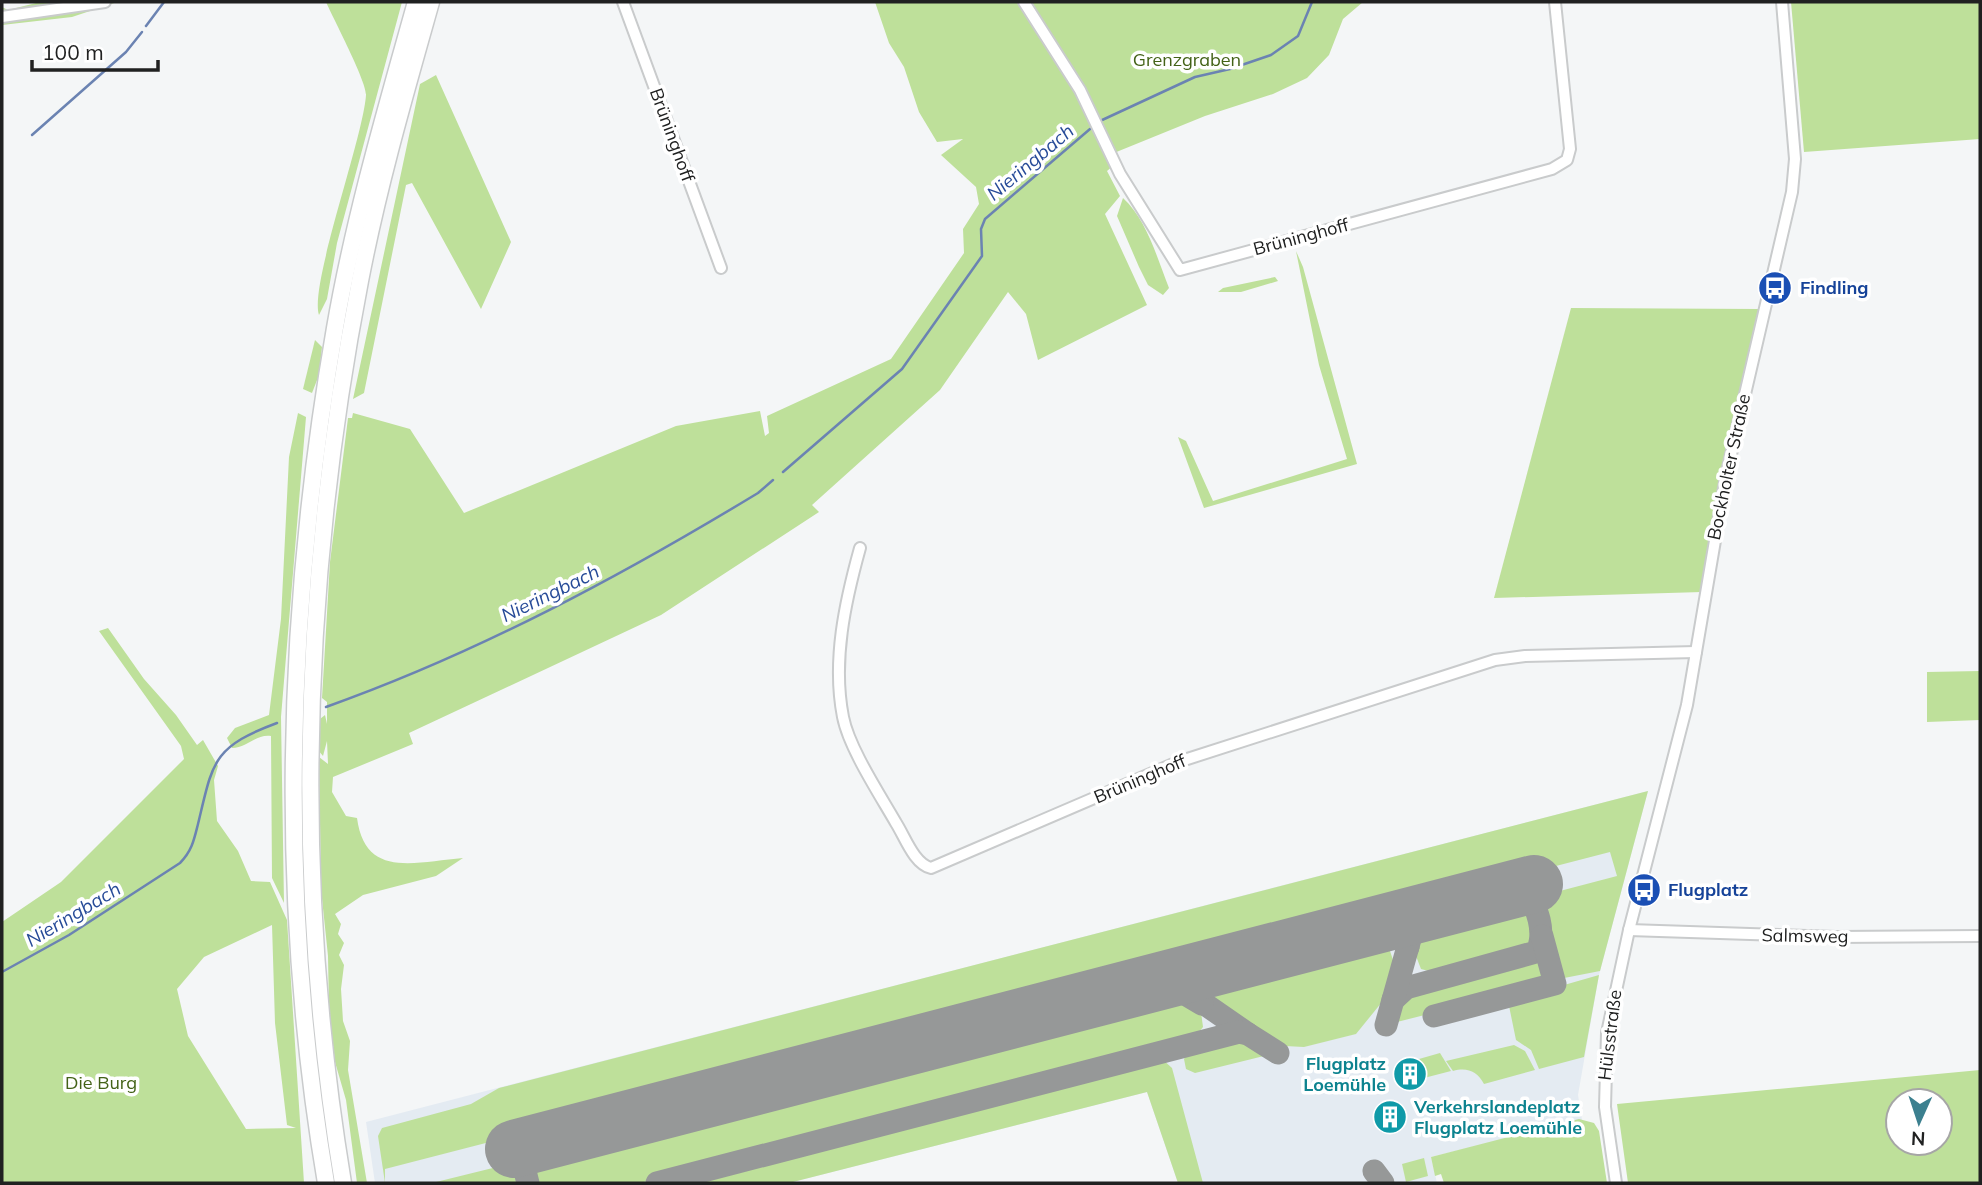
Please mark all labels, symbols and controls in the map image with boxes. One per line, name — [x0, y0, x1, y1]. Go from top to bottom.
scale bar — [32, 28, 158, 72]
text: 100 m — [42, 39, 104, 65]
park label: Grenzgraben — [1133, 48, 1241, 71]
street label: Brüninghoff — [645, 85, 700, 186]
water label: Nieringbach — [982, 119, 1078, 205]
street label: Brüninghoff — [1251, 212, 1352, 260]
bus stop icon: Findling — [1756, 269, 1794, 307]
place label: Findling — [1800, 276, 1868, 299]
street label: Bockholter Straße — [1702, 392, 1755, 542]
water label: Nieringbach — [497, 559, 603, 627]
street label: Brüninghoff — [1090, 748, 1190, 808]
bus stop icon: Flugplatz — [1625, 871, 1663, 909]
water label: Nieringbach — [21, 876, 125, 952]
place label: Flugplatz — [1668, 878, 1748, 901]
street label: Salmsweg — [1761, 923, 1849, 948]
street label: Hülsstraße — [1593, 988, 1626, 1081]
place label: Flugplatz Loemühle — [1303, 1052, 1386, 1096]
building icon: Flugplatz Loemühle — [1391, 1055, 1429, 1093]
park label: Die Burg — [65, 1071, 137, 1094]
north arrow — [1884, 1087, 1954, 1157]
place label: Verkehrslandeplatz Flugplatz Loemühle — [1413, 1095, 1582, 1139]
building icon: Verkehrslandeplatz Flugplatz Loemühle — [1371, 1098, 1409, 1136]
text: N — [1910, 1127, 1926, 1151]

